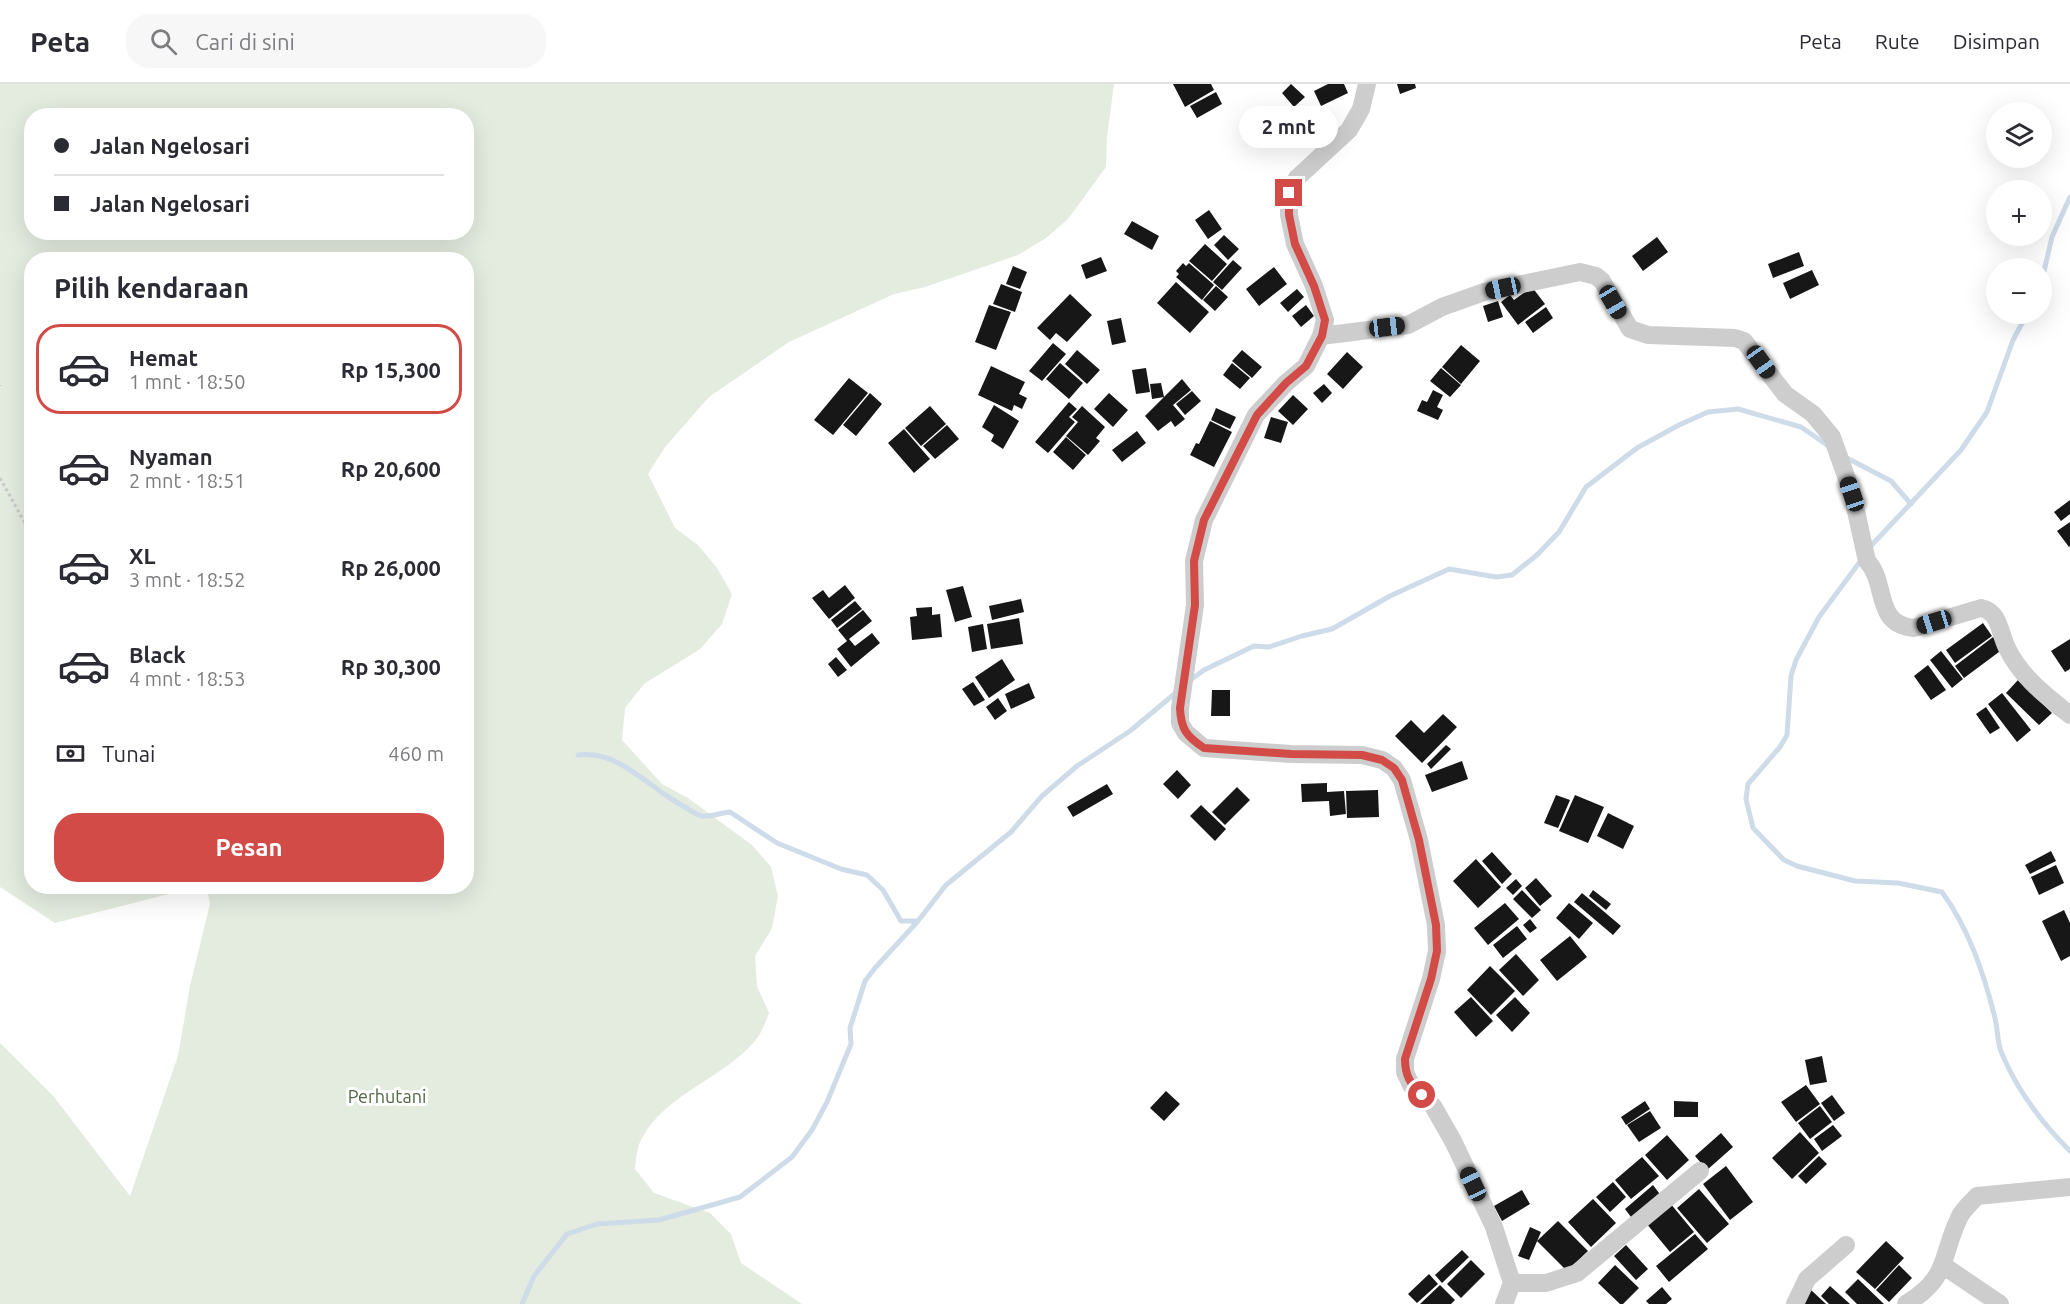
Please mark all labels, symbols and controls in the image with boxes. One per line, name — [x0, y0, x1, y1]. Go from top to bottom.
search box — [126, 14, 546, 68]
icon: search — [147, 25, 180, 58]
text: Peta — [30, 26, 90, 57]
text: Cari di sini — [195, 29, 295, 54]
text: Peta — [1799, 29, 1842, 53]
text: Rute — [1875, 29, 1920, 53]
text: Disimpan — [1953, 29, 2040, 53]
map controls — [1986, 102, 2052, 324]
button: layers — [1986, 102, 2052, 168]
callout: 2 mnt — [1240, 106, 1338, 148]
text: 2 mnt — [1262, 115, 1315, 138]
text: Jalan Ngelosari — [90, 133, 250, 158]
route end — [1275, 179, 1302, 206]
button: + — [1986, 180, 2052, 246]
text: Jalan Ngelosari — [90, 191, 250, 216]
button: − — [1986, 258, 2052, 324]
text: Pilih kendaraan — [54, 273, 249, 303]
car — [1484, 275, 1522, 301]
car — [1596, 282, 1630, 322]
car — [1368, 316, 1406, 338]
icon: car — [57, 342, 111, 396]
car — [1743, 342, 1779, 382]
text: Hemat — [129, 345, 198, 370]
text: Rp 15,300 — [341, 357, 441, 382]
text: 1 mnt · 18:50 — [129, 370, 246, 393]
icon: car — [57, 441, 111, 495]
text: Nyaman — [129, 444, 213, 469]
text: Rp 20,600 — [341, 456, 441, 481]
text: 2 mnt · 18:51 — [129, 469, 246, 492]
car — [1838, 474, 1866, 514]
icon: car — [57, 540, 111, 594]
text: XL — [129, 543, 156, 568]
text: Rp 26,000 — [341, 555, 441, 580]
text: 3 mnt · 18:52 — [129, 568, 246, 591]
car — [1914, 608, 1954, 636]
icon: car — [57, 639, 111, 693]
text: Black — [129, 642, 186, 667]
text: Rp 30,300 — [341, 654, 441, 679]
text: 4 mnt · 18:53 — [129, 667, 246, 690]
icon: cash — [54, 737, 87, 770]
text: Tunai — [102, 741, 155, 766]
text: 460 m — [388, 742, 444, 765]
button: Pesan — [54, 813, 444, 882]
route start — [1408, 1081, 1435, 1108]
park label: Perhutani — [348, 1086, 426, 1106]
car — [1457, 1164, 1489, 1204]

